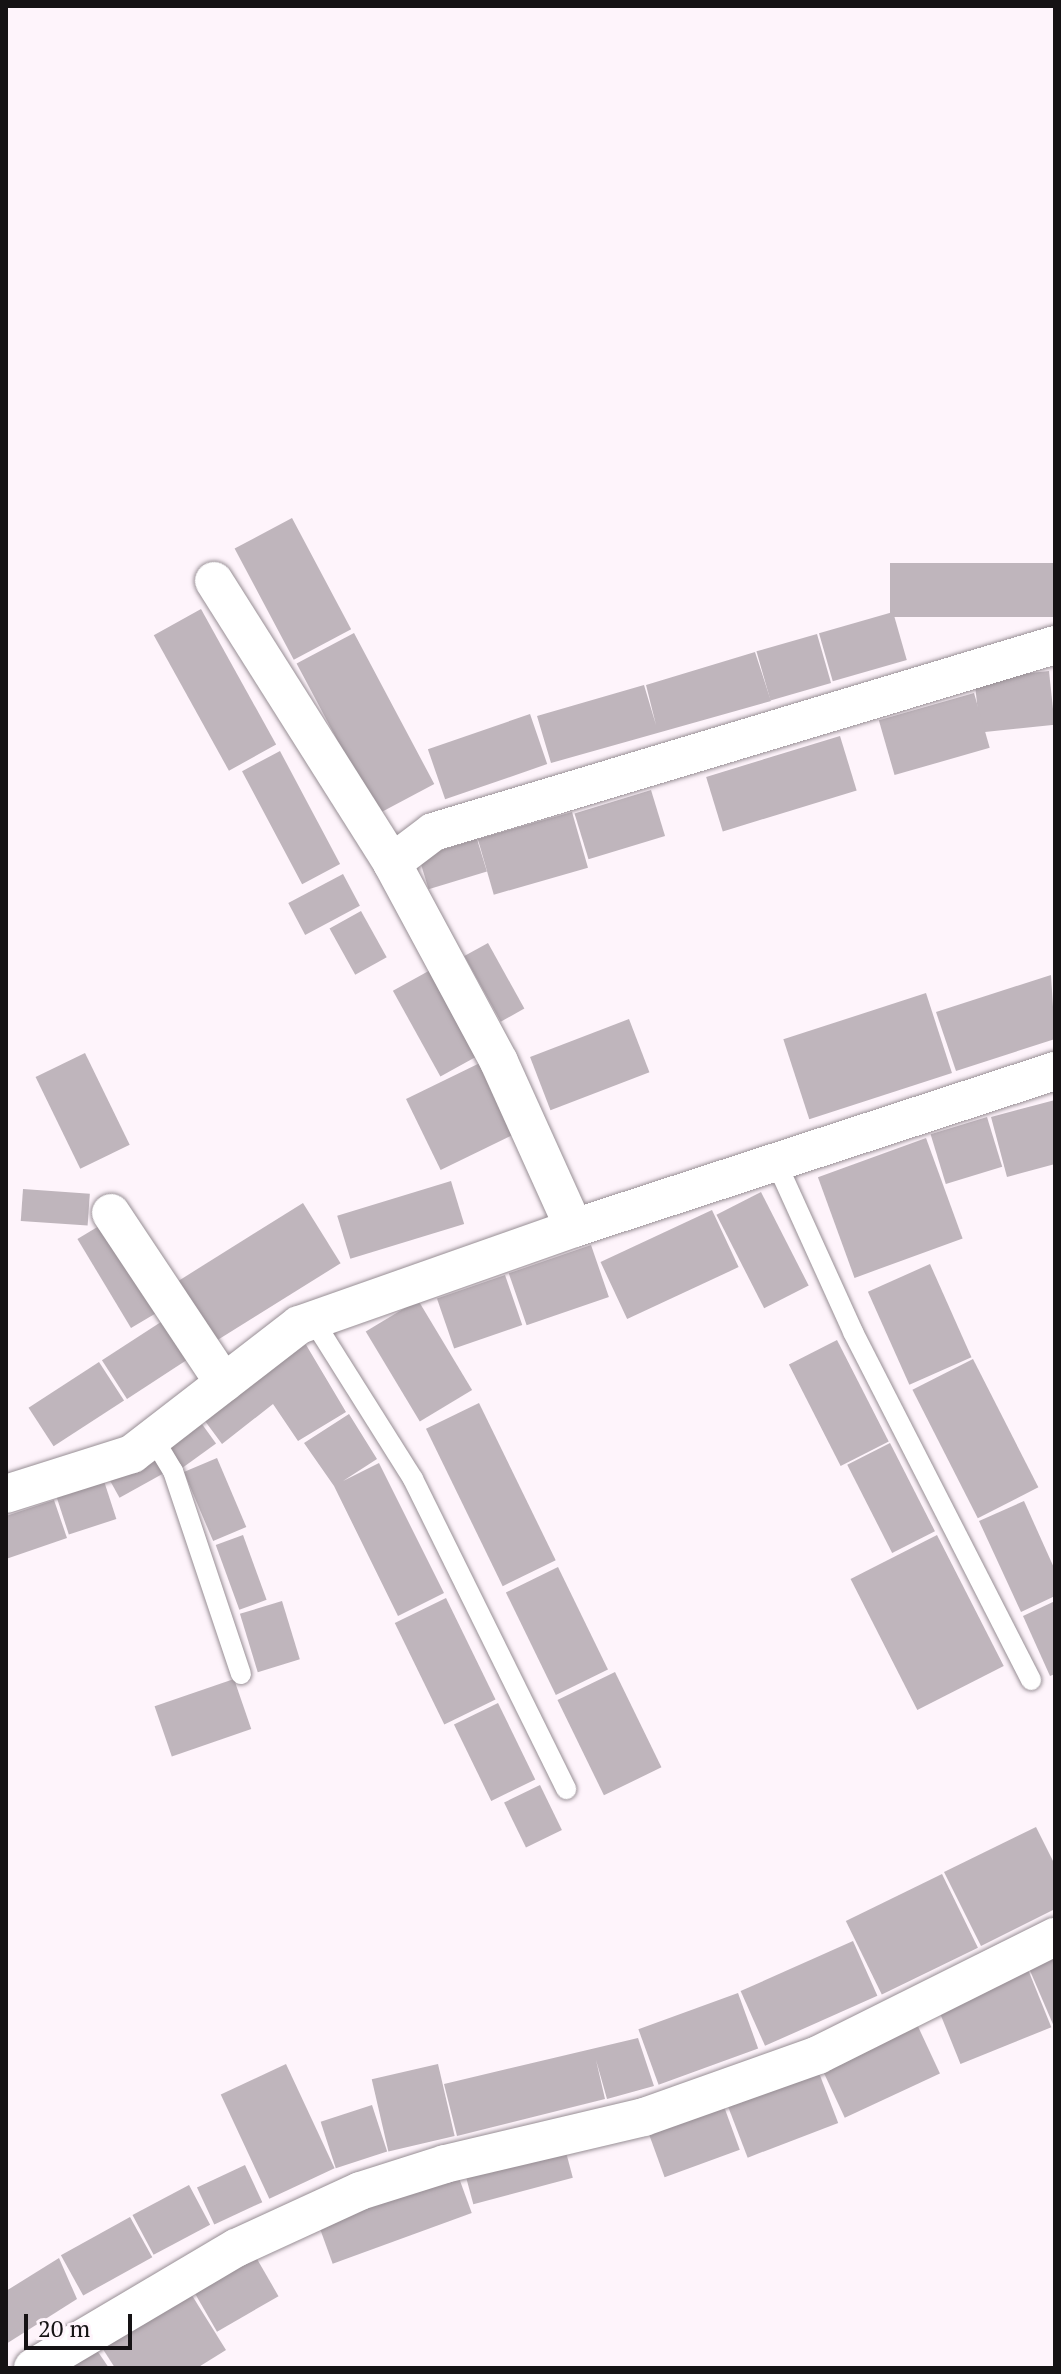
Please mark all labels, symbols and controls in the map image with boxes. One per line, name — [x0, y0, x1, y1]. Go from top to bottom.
scale bar — [28, 2298, 136, 2348]
text: 20 m — [38, 2312, 90, 2344]

